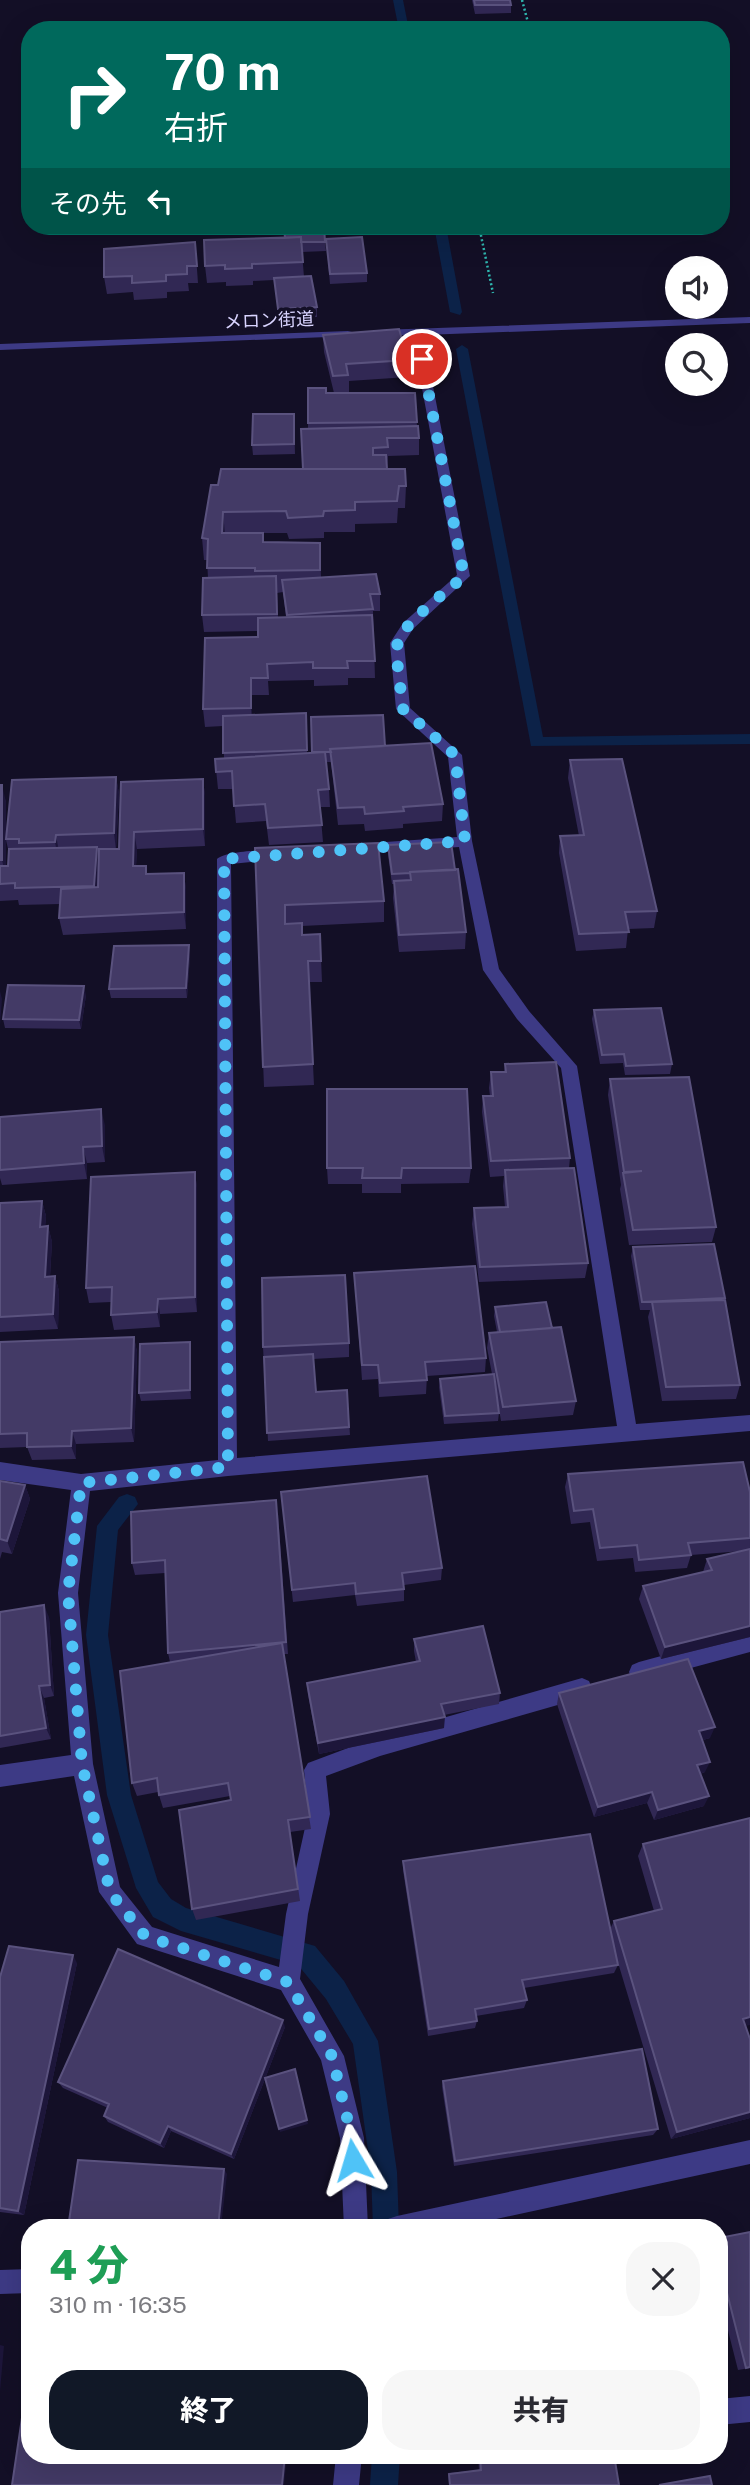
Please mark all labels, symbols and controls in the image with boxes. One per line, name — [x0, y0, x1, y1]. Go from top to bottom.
text: 70 m — [164, 43, 281, 101]
icon: right — [49, 49, 140, 140]
text: 右折 — [164, 109, 228, 146]
icon: left — [141, 182, 179, 220]
text: その先 — [49, 188, 127, 219]
map controls — [665, 256, 728, 396]
button: sound — [665, 256, 728, 319]
street label: メロン街道 — [224, 308, 314, 332]
pin — [392, 329, 452, 389]
button: search — [665, 333, 728, 396]
icon: arrive — [403, 340, 441, 378]
position arrow — [316, 2123, 390, 2197]
text: 4 分 — [49, 2240, 128, 2289]
button: close — [626, 2242, 700, 2316]
text: 310 m · 16:35 — [49, 2291, 187, 2318]
button: 終了 — [49, 2370, 368, 2450]
button: 共有 — [382, 2370, 700, 2450]

